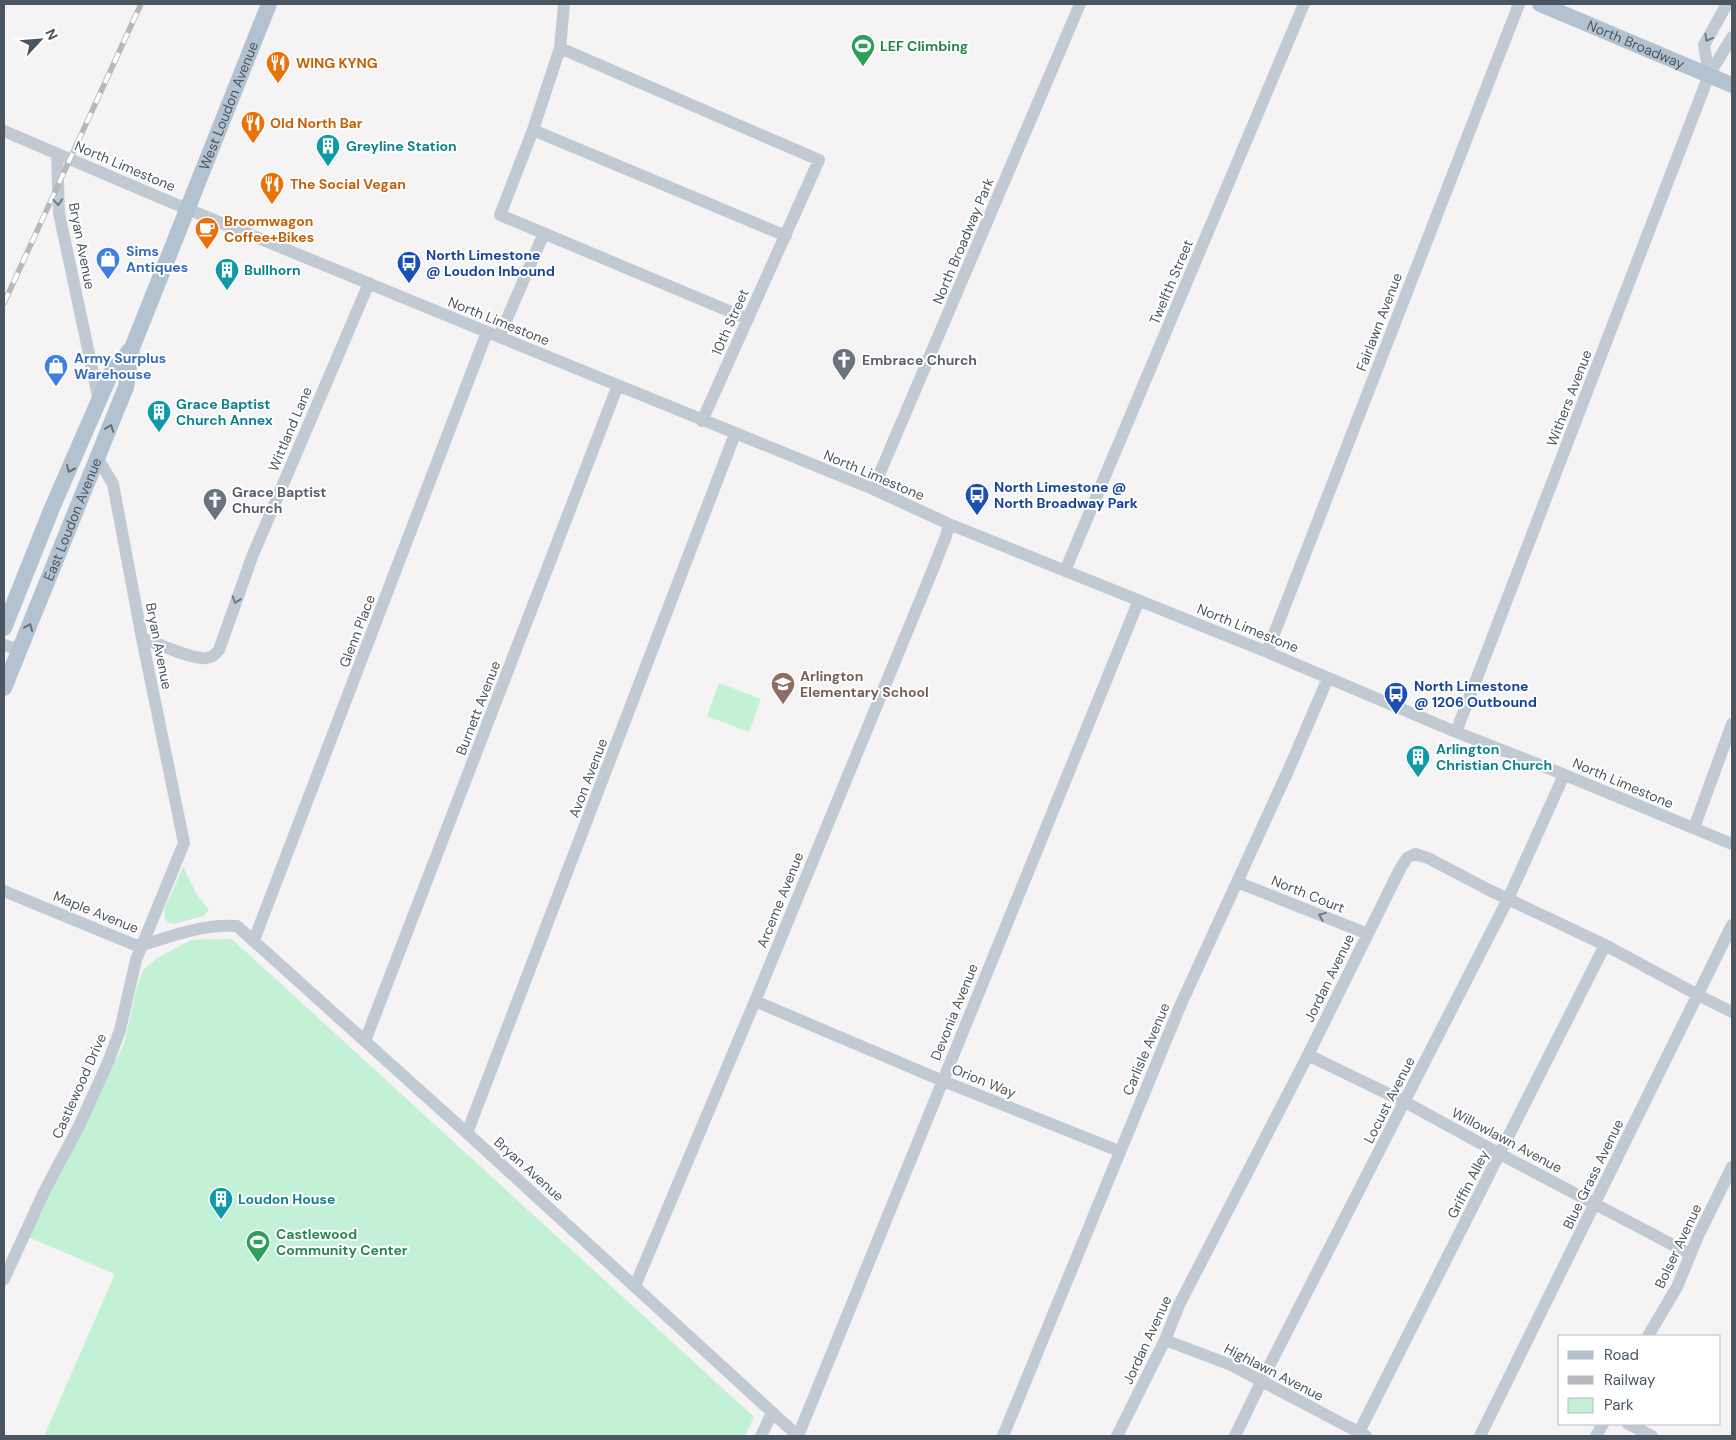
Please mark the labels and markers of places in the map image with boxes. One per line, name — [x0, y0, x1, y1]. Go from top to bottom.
sports icon: LEF Climbing — [850, 33, 876, 67]
place label: LEF Climbing — [880, 37, 968, 55]
restaurant icon: WING KYNG — [265, 50, 291, 84]
place label: WING KYNG — [296, 54, 378, 72]
restaurant icon: Old North Bar — [240, 110, 266, 144]
place label: Old North Bar — [270, 114, 363, 132]
building icon: Greyline Station — [315, 133, 341, 167]
place label: Greyline Station — [346, 137, 457, 155]
restaurant icon: The Social Vegan — [259, 171, 285, 205]
place label: The Social Vegan — [290, 175, 406, 193]
place label: Broomwagon Coffee+Bikes — [224, 212, 314, 246]
cafe icon: Broomwagon Coffee+Bikes — [194, 216, 220, 250]
place label: Sims Antiques — [126, 242, 188, 276]
shop icon: Sims Antiques — [95, 246, 121, 280]
place label: North Limestone @ Loudon Inbound — [426, 246, 555, 280]
bus stop icon: North Limestone @ Loudon Inbound — [396, 250, 422, 284]
building icon: Bullhorn — [214, 257, 240, 291]
place label: Bullhorn — [244, 261, 301, 279]
church icon: Embrace Church — [831, 347, 857, 381]
place label: Army Surplus Warehouse — [74, 349, 166, 383]
place label: Embrace Church — [862, 351, 977, 369]
shop icon: Army Surplus Warehouse — [43, 353, 69, 387]
place label: Grace Baptist Church Annex — [176, 395, 273, 429]
building icon: Grace Baptist Church Annex — [146, 399, 172, 433]
place label: North Limestone @ North Broadway Park — [994, 478, 1138, 512]
bus stop icon: North Limestone @ North Broadway Park — [964, 482, 990, 516]
place label: Grace Baptist Church — [232, 483, 326, 517]
church icon: Grace Baptist Church — [202, 487, 228, 521]
place label: Arlington Elementary School — [800, 667, 929, 701]
school or university icon: Arlington Elementary School — [770, 671, 796, 705]
place label: North Limestone @ 1206 Outbound — [1414, 677, 1537, 711]
bus stop icon: North Limestone @ 1206 Outbound — [1383, 681, 1409, 715]
place label: Arlington Christian Church — [1436, 740, 1552, 774]
building icon: Arlington Christian Church — [1405, 744, 1431, 778]
building icon: Loudon House — [208, 1186, 234, 1220]
place label: Loudon House — [238, 1190, 335, 1208]
place label: Castlewood Community Center — [276, 1225, 408, 1259]
sports icon: Castlewood Community Center — [245, 1229, 271, 1263]

